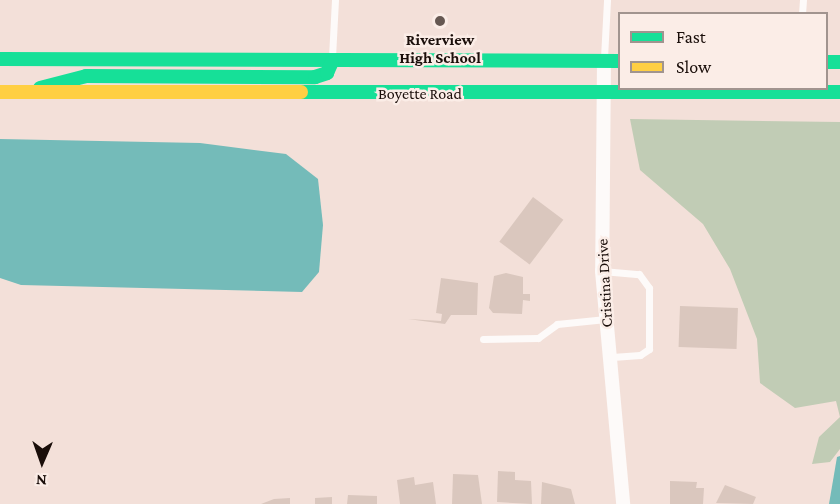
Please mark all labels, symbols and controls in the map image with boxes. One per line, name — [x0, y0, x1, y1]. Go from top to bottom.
legend — [618, 12, 828, 90]
marker: Riverview High School — [433, 14, 447, 28]
text: Fast — [676, 27, 706, 47]
place label: Riverview High School — [399, 30, 481, 68]
text: Slow — [676, 57, 711, 77]
street label: Boyette Road — [378, 84, 462, 104]
street label: Cristina Drive — [593, 238, 617, 328]
north arrow — [12, 432, 72, 492]
text: N — [36, 472, 47, 489]

